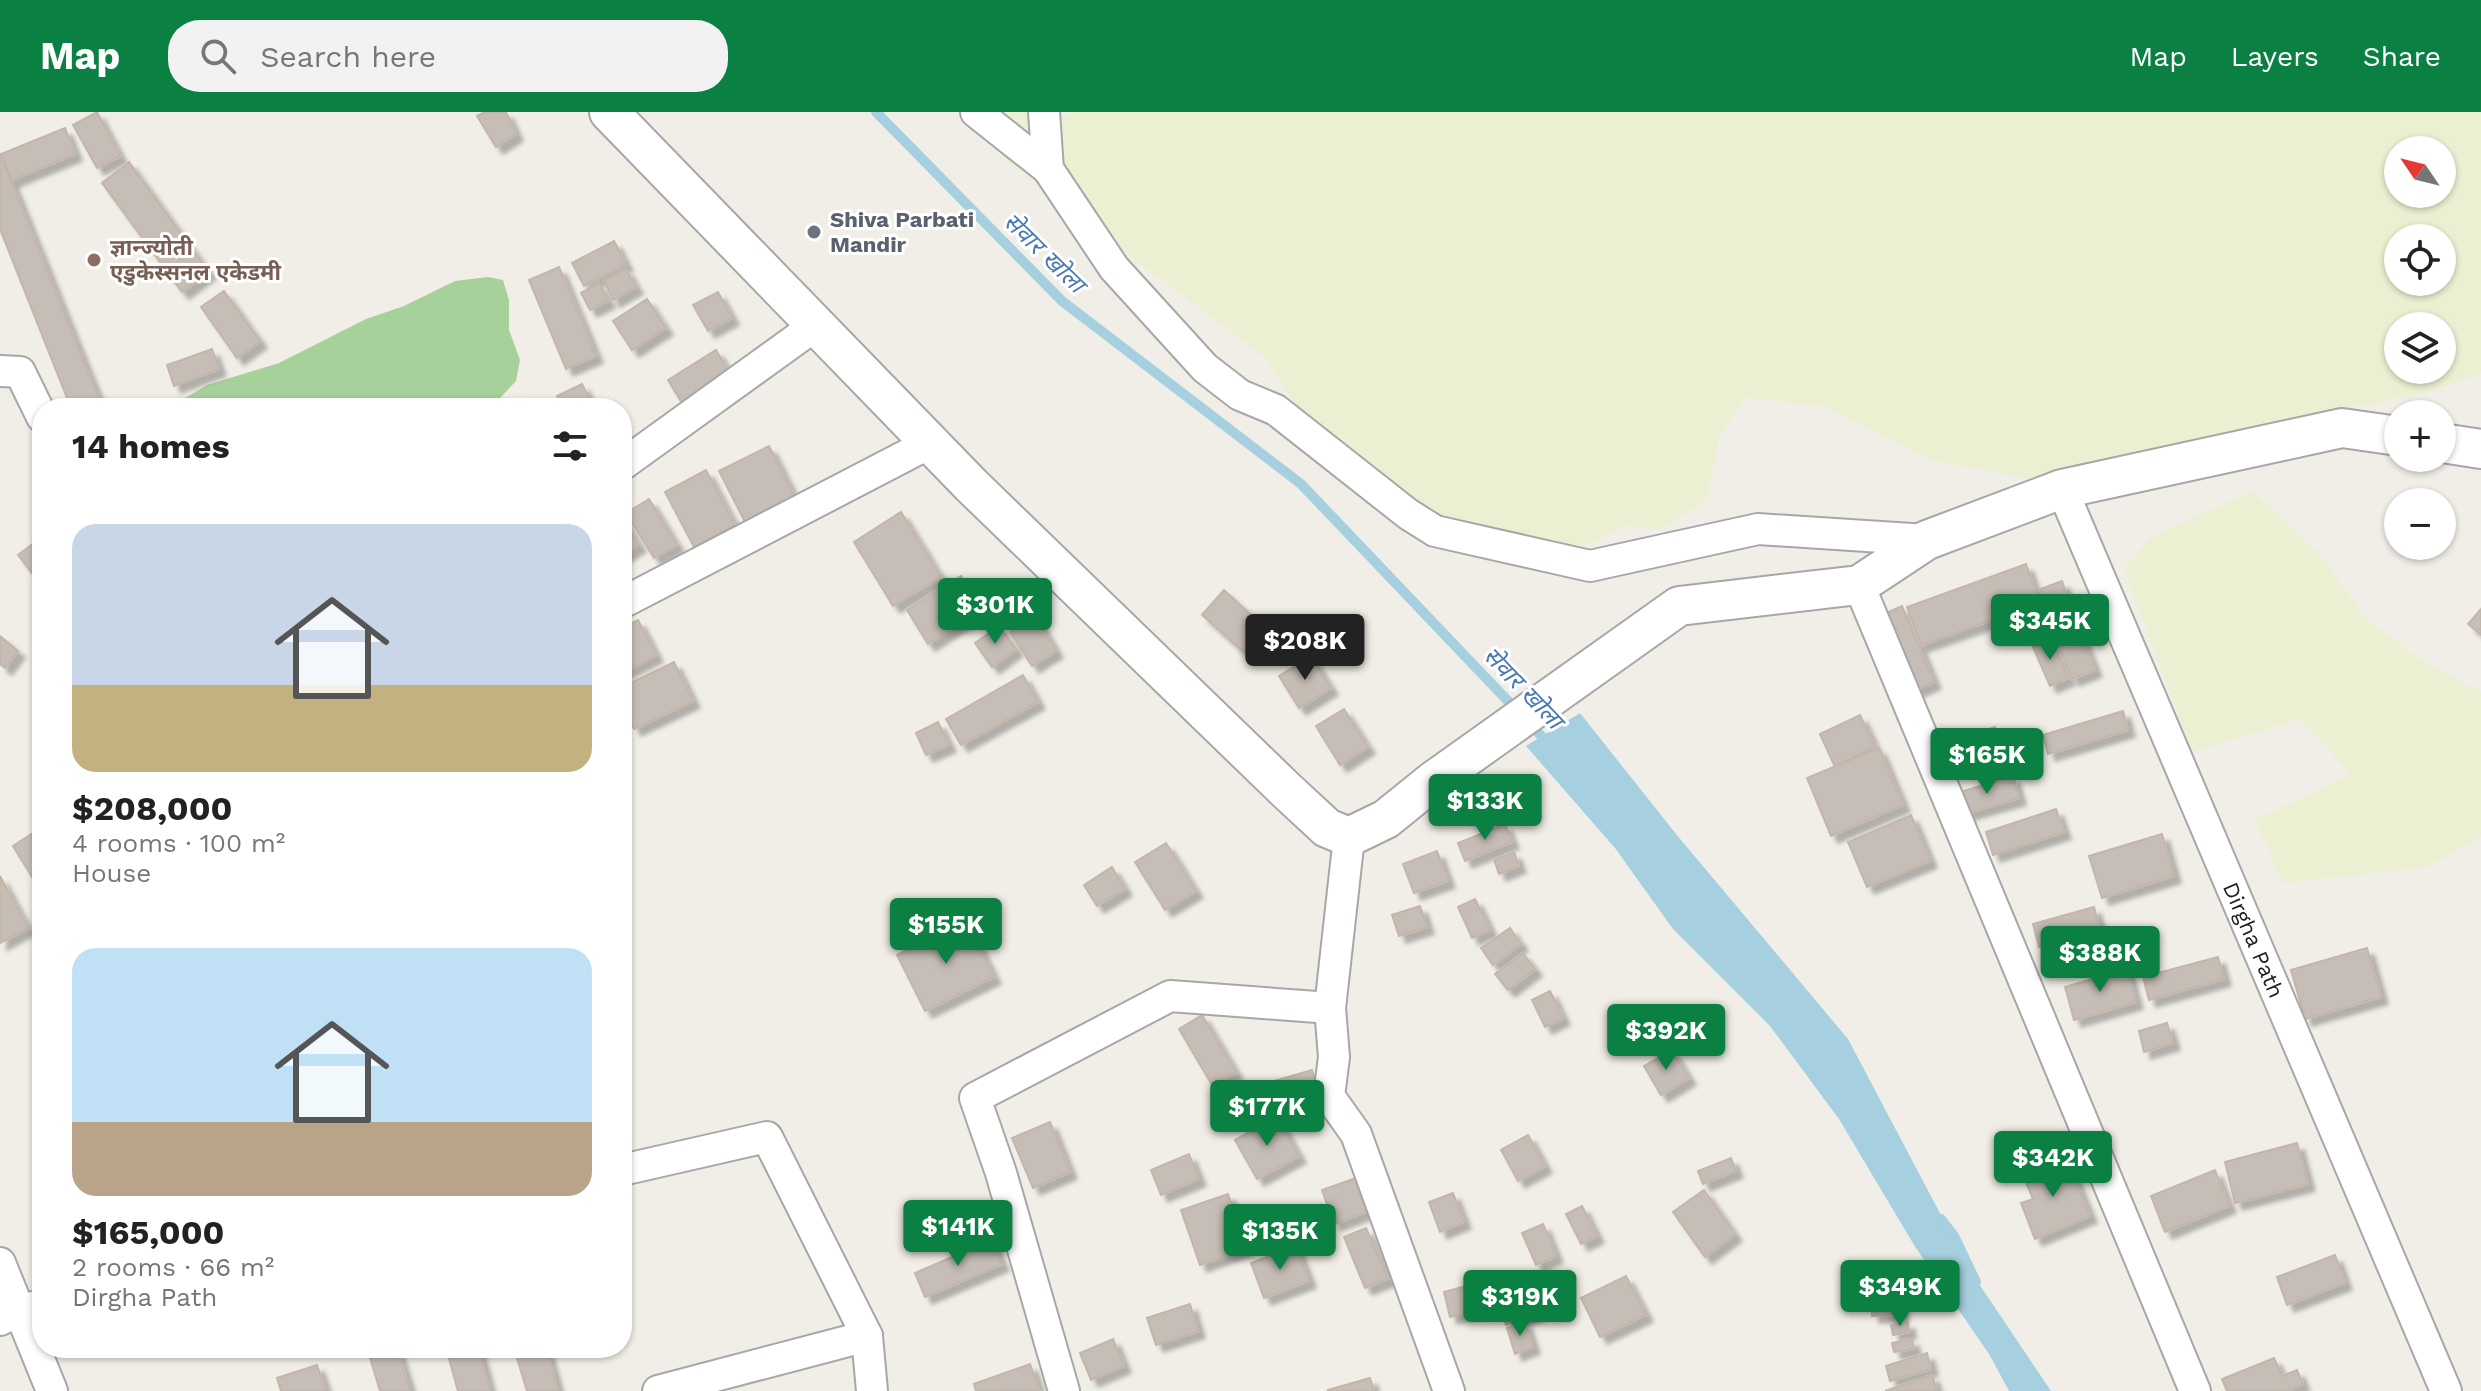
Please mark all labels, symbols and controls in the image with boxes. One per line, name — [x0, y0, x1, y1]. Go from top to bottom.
search box — [168, 20, 728, 92]
text: Map — [40, 34, 120, 78]
icon: search — [196, 34, 240, 78]
text: Search here — [260, 39, 436, 74]
text: Map — [2130, 40, 2187, 73]
text: Layers — [2231, 40, 2319, 73]
text: Share — [2363, 40, 2441, 73]
north arrow — [2384, 136, 2456, 208]
map controls — [2384, 136, 2456, 560]
place label: Shiva Parbati Mandir — [830, 207, 974, 257]
water label: सेवार खोला — [998, 208, 1094, 302]
marker: Shiva Parbati Mandir — [805, 223, 823, 241]
button: locate — [2384, 224, 2456, 296]
place label: ज्ञान्ज्योती एडुकेस्सनल एकेडमी — [110, 235, 281, 286]
marker: ज्ञान्ज्योती एडुकेस्सनल एकेडमी — [85, 251, 103, 269]
button: layers — [2384, 312, 2456, 384]
button: + — [2384, 400, 2456, 472]
icon: filters — [548, 424, 592, 468]
text: 14 homes — [72, 426, 230, 466]
button: − — [2384, 488, 2456, 560]
icon: home — [260, 576, 404, 720]
pin: $301K — [939, 578, 1051, 646]
text: $301K — [956, 589, 1034, 619]
pin: $345K — [1994, 594, 2106, 662]
text: $345K — [2009, 605, 2091, 635]
pin: $208K — [1249, 614, 1361, 682]
text: $208K — [1263, 625, 1347, 655]
water label: सेवार खोला — [1478, 642, 1572, 738]
pin: $165K — [1931, 728, 2043, 796]
text: $165K — [1948, 739, 2026, 769]
pin: $133K — [1429, 774, 1541, 842]
text: $133K — [1447, 785, 1523, 815]
text: $208,000 — [72, 788, 233, 828]
text: 4 rooms · 100 m² — [72, 828, 285, 858]
text: House — [72, 858, 151, 888]
street label: Dirgha Path — [2218, 878, 2290, 1001]
pin: $155K — [890, 898, 1002, 966]
text: $155K — [908, 909, 984, 939]
pin: $388K — [2044, 926, 2156, 994]
text: $388K — [2059, 937, 2141, 967]
icon: home — [260, 1000, 404, 1144]
pin: $392K — [1610, 1004, 1722, 1072]
text: $392K — [1625, 1015, 1707, 1045]
pin: $177K — [1211, 1080, 1323, 1148]
text: $177K — [1228, 1091, 1306, 1121]
pin: $342K — [1997, 1131, 2109, 1199]
text: $342K — [2012, 1142, 2094, 1172]
pin: $141K — [902, 1200, 1014, 1268]
pin: $135K — [1224, 1204, 1336, 1272]
text: $141K — [921, 1211, 995, 1241]
text: $165,000 — [72, 1212, 224, 1252]
text: $135K — [1242, 1215, 1318, 1245]
text: 2 rooms · 66 m² — [72, 1252, 274, 1282]
pin: $349K — [1844, 1260, 1956, 1328]
pin: $319K — [1464, 1270, 1576, 1338]
text: $349K — [1859, 1271, 1941, 1301]
text: $319K — [1481, 1281, 1559, 1311]
text: Dirgha Path — [72, 1282, 217, 1312]

